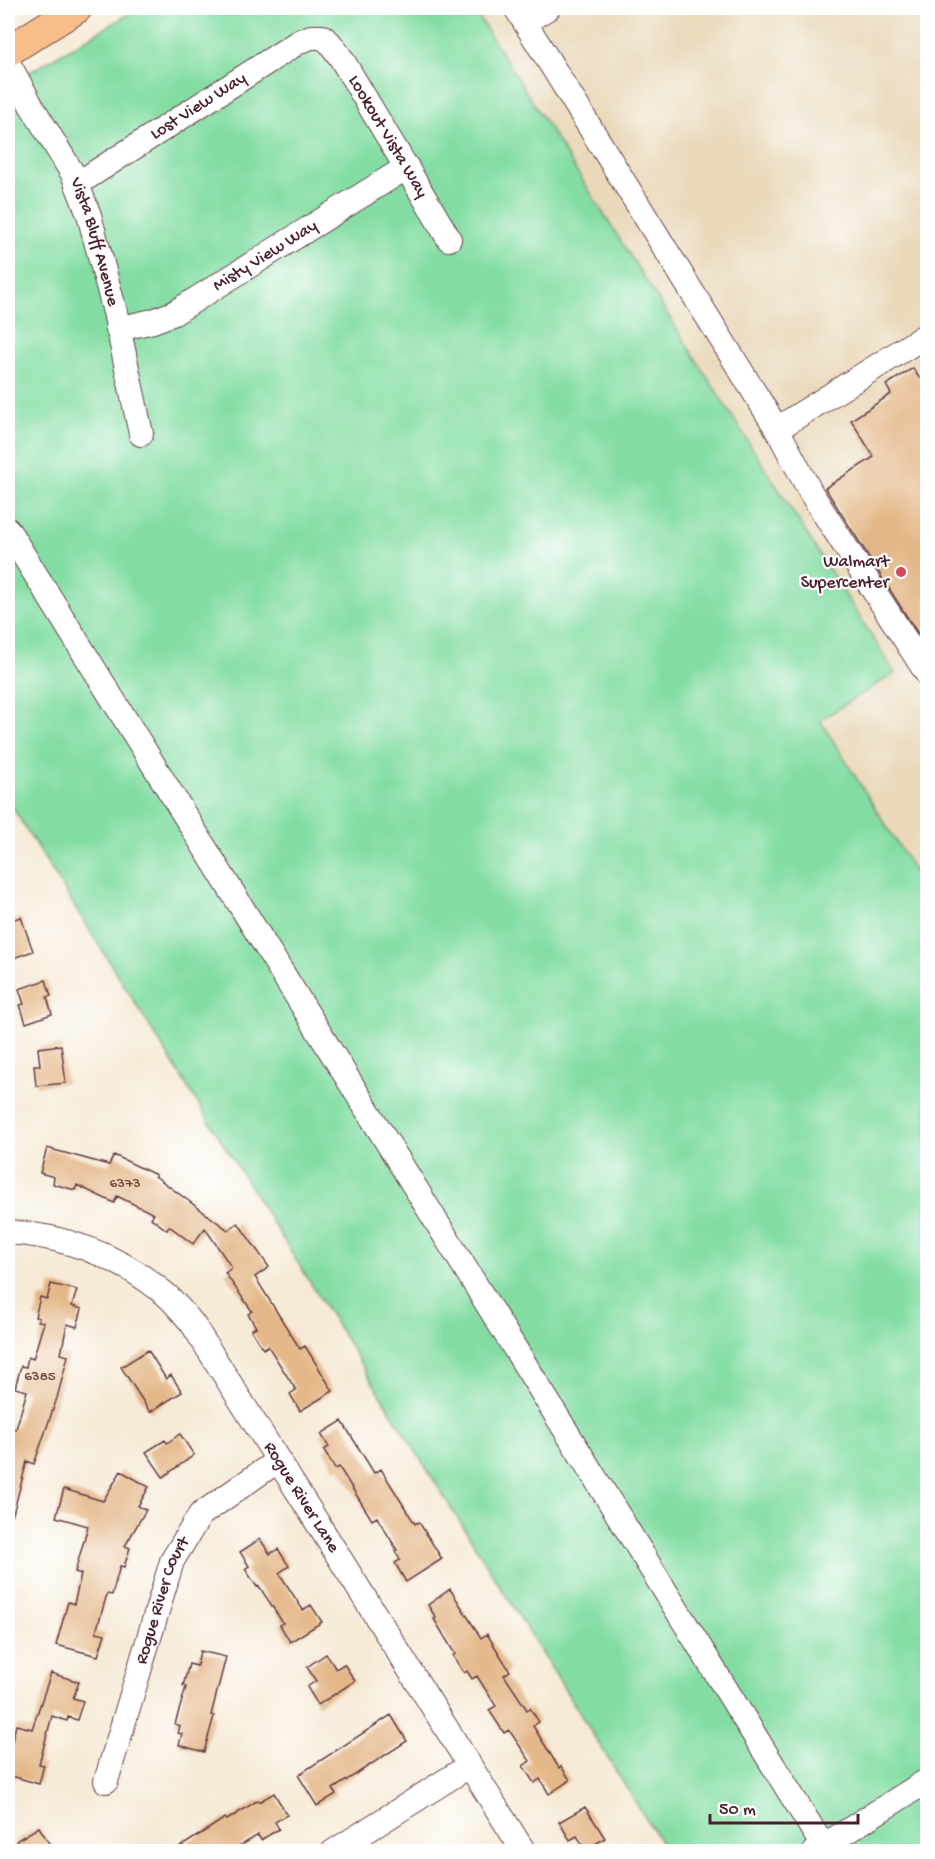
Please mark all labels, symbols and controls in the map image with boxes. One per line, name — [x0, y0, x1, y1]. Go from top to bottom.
street label: Lost View Way — [146, 68, 250, 145]
street label: Lookout Vista Way — [343, 72, 433, 202]
street label: Vista Bluff Avenue — [65, 174, 124, 309]
street label: Misty View Way — [209, 215, 321, 296]
place label: Walmart Supercenter — [801, 552, 891, 594]
marker: Walmart Supercenter — [894, 565, 908, 579]
house number: 6373 — [110, 1175, 141, 1193]
house number: 6385 — [24, 1368, 56, 1386]
street label: Rogue River Lane — [259, 1438, 344, 1557]
street label: Rogue River Court — [131, 1532, 195, 1667]
scale bar — [710, 1787, 858, 1825]
text: 50 m — [719, 1800, 756, 1821]

